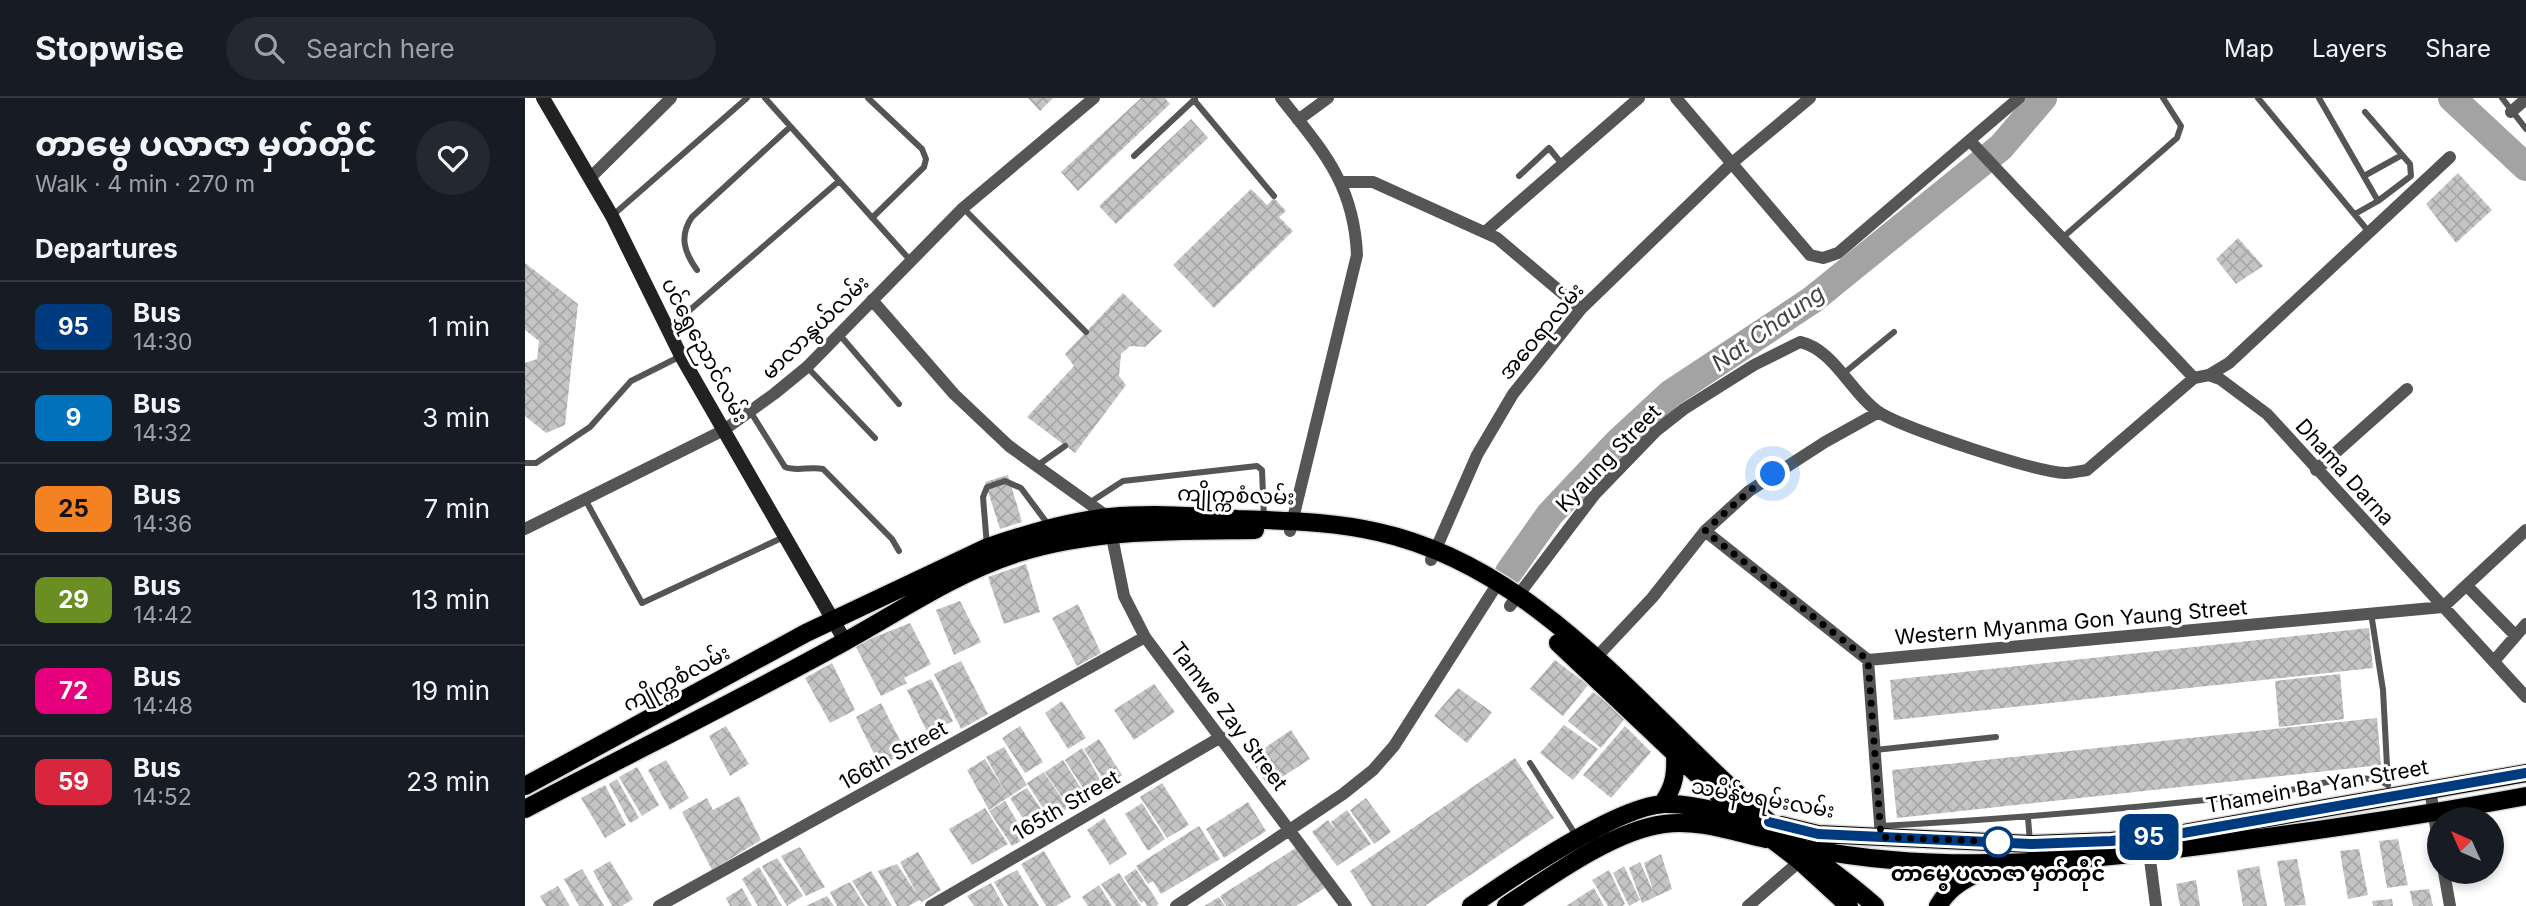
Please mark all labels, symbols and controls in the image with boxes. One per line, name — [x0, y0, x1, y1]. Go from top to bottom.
search box — [226, 17, 716, 80]
text: Stopwise — [35, 28, 184, 68]
icon: search — [250, 29, 288, 67]
text: Search here — [306, 33, 455, 64]
text: Map — [2224, 34, 2274, 63]
text: Layers — [2312, 34, 2387, 63]
text: Share — [2425, 34, 2491, 63]
button: heart — [416, 121, 490, 195]
text: တာမွေ ပလာဇာ မှတ်တိုင် — [35, 124, 377, 164]
text: Walk · 4 min · 270 m — [35, 170, 255, 198]
text: Departures — [35, 233, 178, 264]
street label: မာလာနွယ်လမ်း — [754, 268, 876, 387]
street label: ပင်ရွှေညောင်လမ်း — [652, 272, 756, 429]
street label: အဝေရာလမ်း — [1491, 276, 1593, 388]
water label: Nat Chaung — [1706, 279, 1830, 377]
text: Bus — [133, 297, 181, 328]
text: 1 min — [428, 311, 490, 342]
text: 95 — [58, 312, 89, 341]
text: 14:30 — [133, 328, 193, 356]
text: Bus — [133, 388, 181, 419]
street label: Kyaung Street — [1551, 399, 1666, 517]
text: 3 min — [422, 402, 490, 433]
text: 9 — [66, 403, 81, 432]
street label: Dhama Darna — [2291, 414, 2399, 530]
text: 14:32 — [133, 419, 192, 447]
your location — [1755, 456, 1790, 491]
street label: ကျိုက္ကစံလမ်း — [1177, 477, 1295, 516]
text: Bus — [133, 479, 181, 510]
text: 7 min — [424, 493, 490, 524]
text: 25 — [58, 494, 89, 523]
text: 14:36 — [133, 510, 192, 538]
text: Bus — [133, 570, 181, 601]
text: 13 min — [412, 584, 490, 615]
text: 29 — [58, 585, 89, 614]
street label: Western Myanma Gon Yaung Street — [1894, 594, 2248, 650]
text: 14:42 — [133, 601, 193, 629]
street label: ကျိုက္ကစံလမ်း — [617, 637, 736, 722]
street label: Tamwe Zay Street — [1165, 637, 1293, 795]
text: Bus — [133, 661, 181, 692]
text: 19 min — [412, 675, 490, 706]
text: 72 — [59, 676, 88, 705]
text: 14:48 — [133, 692, 193, 720]
street label: 166th Street — [835, 715, 951, 795]
text: Bus — [133, 752, 181, 783]
street label: Thamein Ba Yan Street — [2204, 754, 2430, 818]
street label: 165th Street — [1008, 764, 1124, 846]
text: 23 min — [406, 766, 490, 797]
text: 59 — [58, 767, 89, 796]
street label: သမိန်ဗရမ်းလမ်း — [1689, 770, 1837, 828]
text: 14:52 — [133, 783, 192, 811]
north arrow — [2427, 807, 2504, 884]
map controls — [2427, 807, 2504, 884]
line badge: 95 — [2117, 814, 2181, 860]
text: 95 — [2134, 822, 2164, 851]
marker: တာမွေ ပလာဇာ မှတ်တိုင် — [1983, 827, 2013, 857]
place label: တာမွေ ပလာဇာ မှတ်တိုင် — [1891, 858, 2105, 891]

